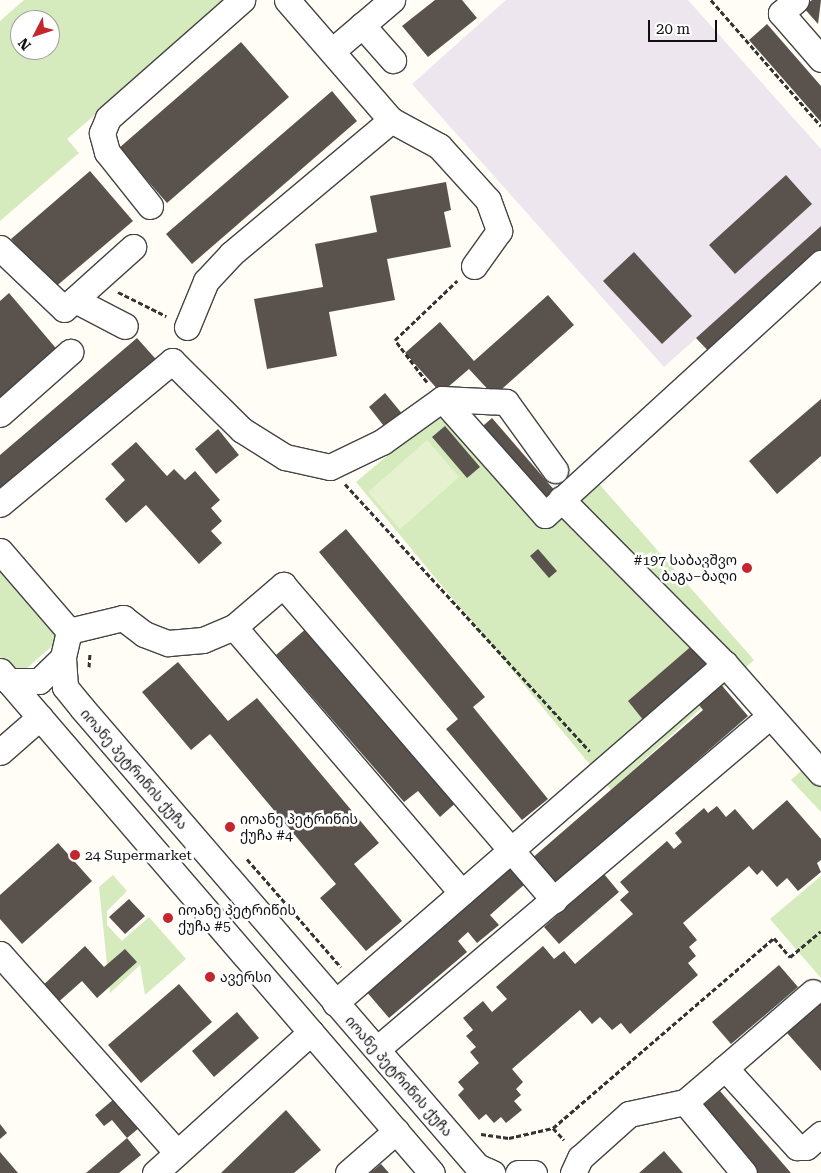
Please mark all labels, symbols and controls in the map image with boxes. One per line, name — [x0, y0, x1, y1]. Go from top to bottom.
north arrow — [10, 10, 60, 60]
scale bar — [651, 10, 720, 42]
text: 20 m — [656, 20, 690, 38]
text: N — [15, 35, 34, 54]
place label: #197 საბავშვო ბაგა–ბაღი — [634, 552, 737, 584]
marker: #197 საბავშვო ბაგა–ბაღი — [741, 562, 753, 574]
street label: იოანე პეტრიწის ქუჩა — [77, 705, 191, 833]
place label: იოანე პეტრიწის ქუჩა #4 — [240, 811, 358, 844]
marker: იოანე პეტრიწის ქუჩა #4 — [224, 821, 236, 833]
place label: 24 Supermarket — [85, 847, 192, 863]
marker: 24 Supermarket — [69, 849, 81, 861]
place label: იოანე პეტრიწის ქუჩა #5 — [178, 902, 296, 934]
marker: იოანე პეტრიწის ქუჩა #5 — [162, 912, 174, 924]
place label: ავერსი — [220, 969, 272, 985]
marker: ავერსი — [204, 971, 216, 983]
street label: იოანე პეტრიწის ქუჩა — [342, 1012, 456, 1140]

